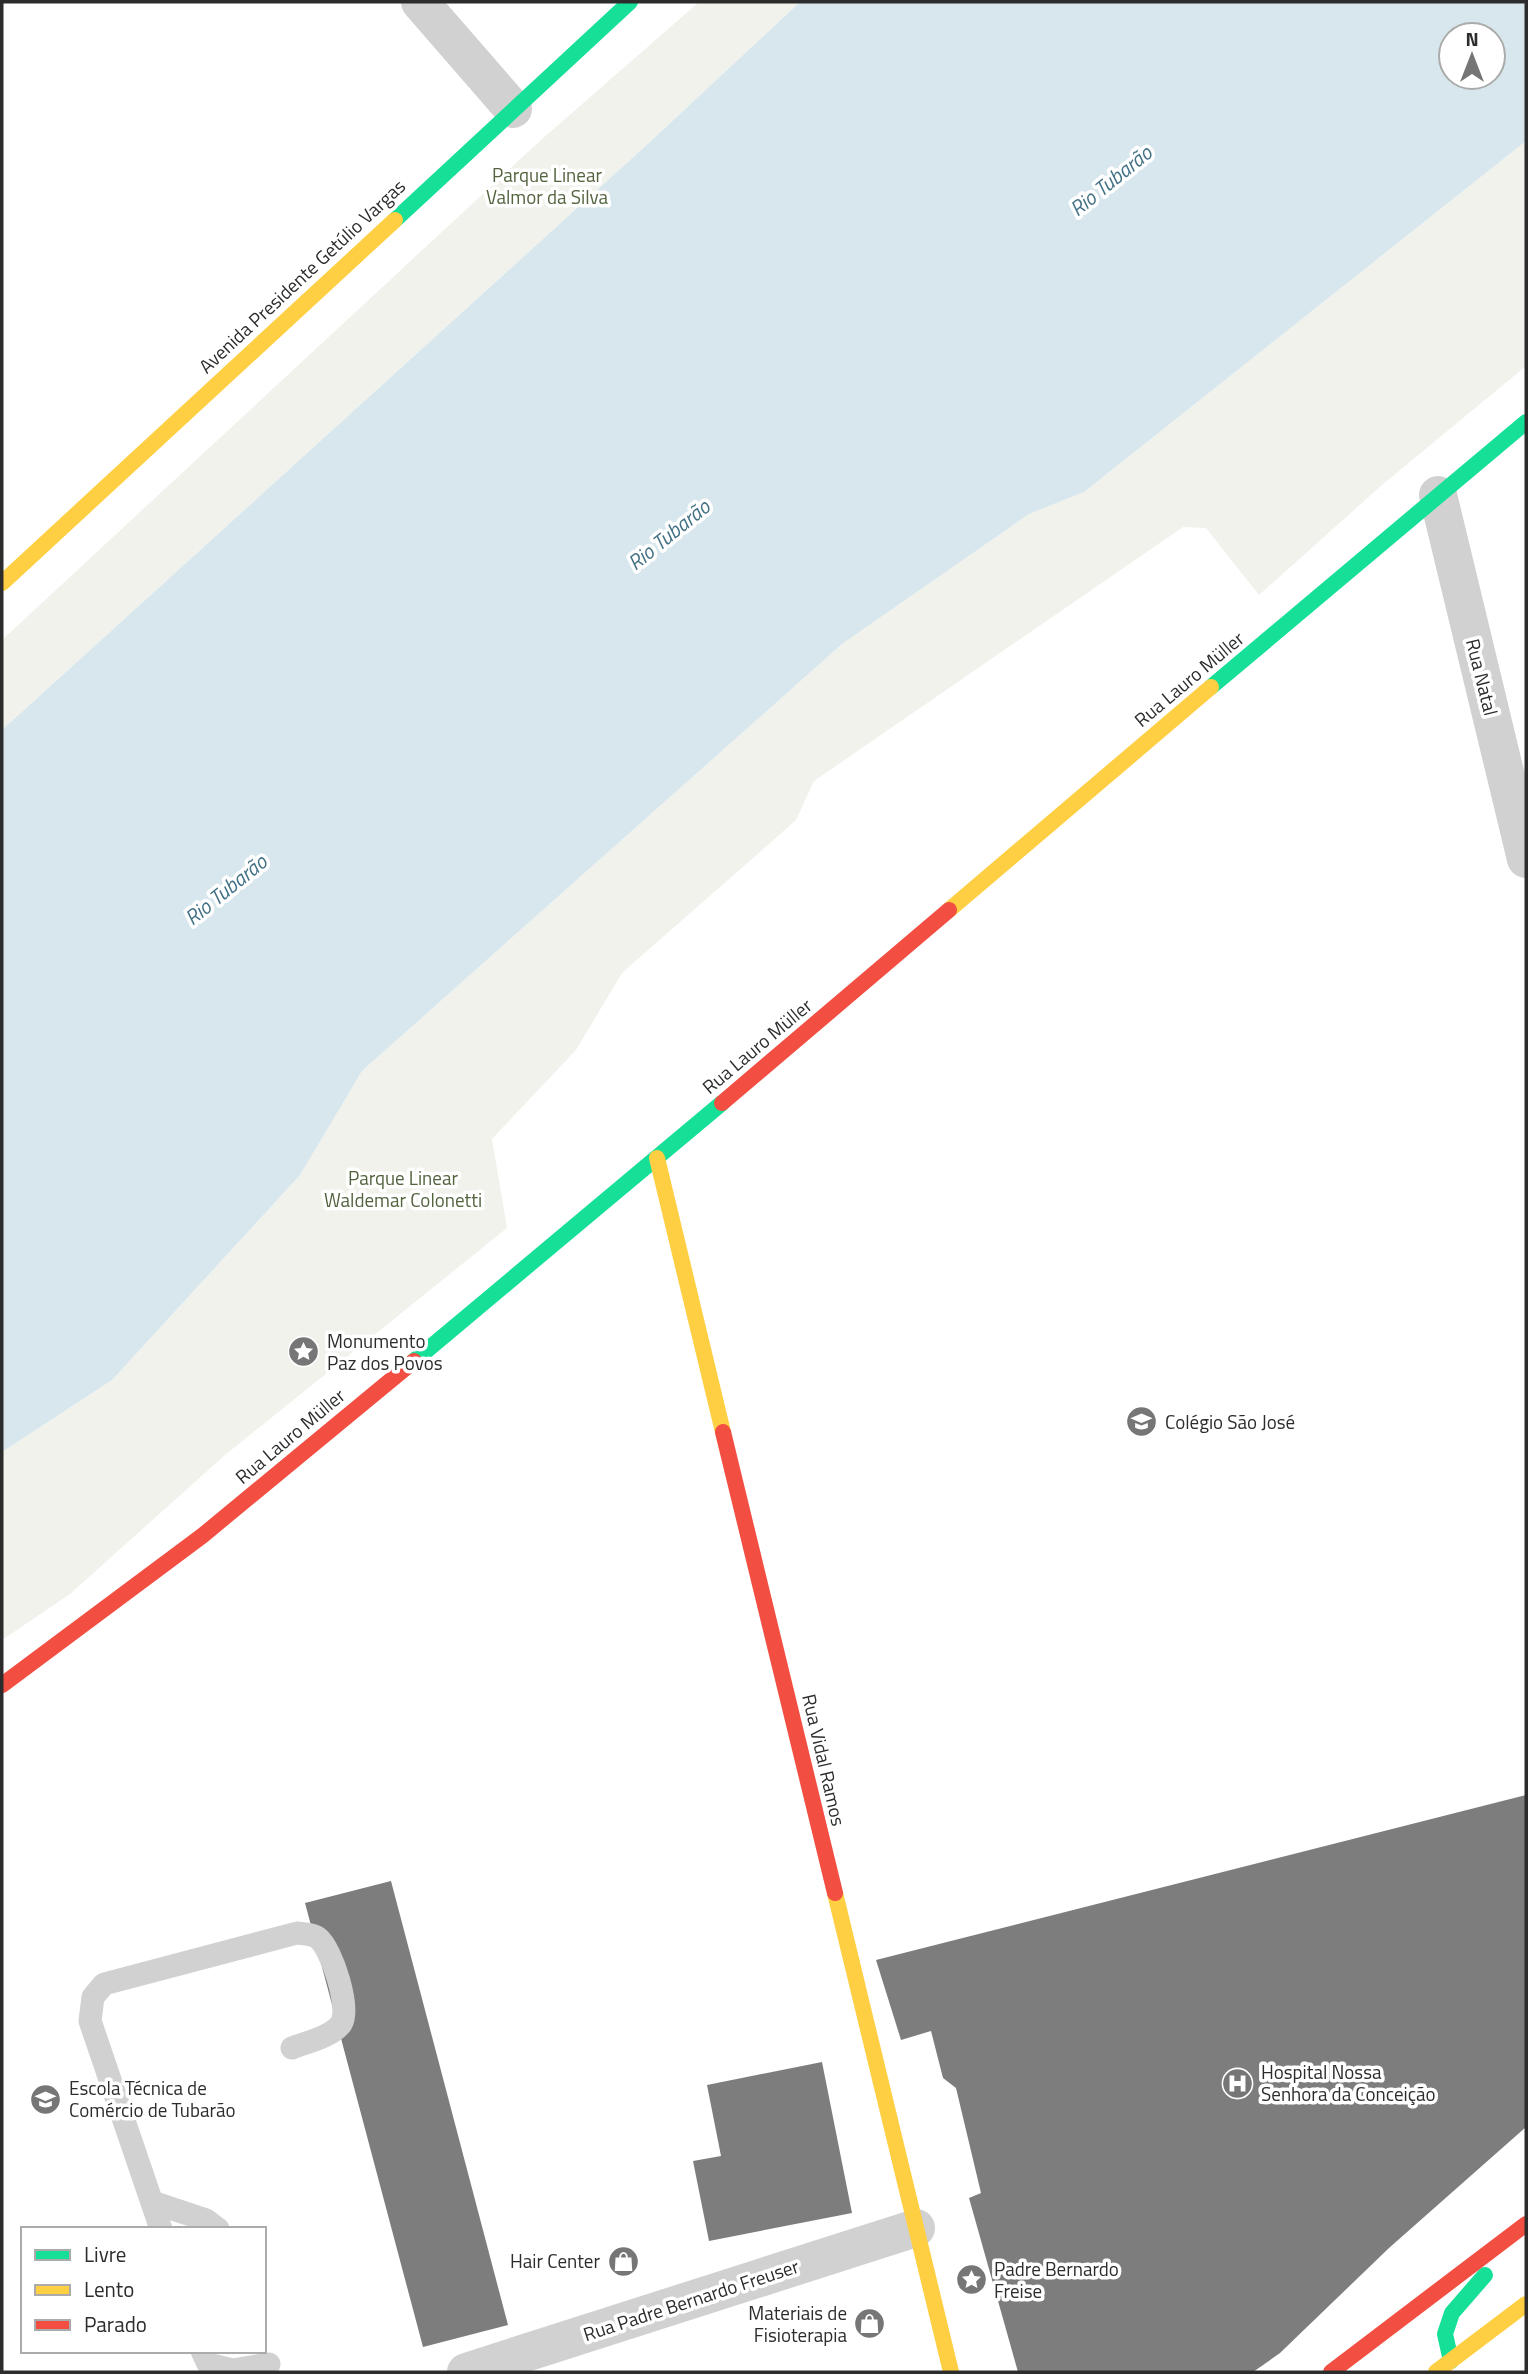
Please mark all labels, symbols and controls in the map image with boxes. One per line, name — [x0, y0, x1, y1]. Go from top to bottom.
north arrow — [1437, 21, 1507, 91]
text: N — [1465, 24, 1479, 53]
water label: Rio Tubarão — [1062, 136, 1159, 224]
park label: Parque Linear Valmor da Silva — [486, 160, 609, 211]
street label: Avenida Presidente Getúlio Vargas — [192, 172, 412, 380]
water label: Rio Tubarão — [620, 490, 717, 578]
street label: Rua Lauro Müller — [1127, 624, 1250, 733]
street label: Rua Natal — [1459, 635, 1506, 718]
water label: Rio Tubarão — [177, 845, 274, 933]
street label: Rua Lauro Müller — [695, 991, 818, 1100]
park label: Parque Linear Waldemar Colonetti — [324, 1163, 482, 1214]
place label: Monumento Paz dos Povos — [327, 1326, 443, 1377]
place icon: Monumento Paz dos Povos — [287, 1335, 321, 1369]
street label: Rua Lauro Müller — [228, 1381, 351, 1490]
school or university icon: Colégio São José — [1125, 1405, 1159, 1439]
place label: Colégio São José — [1165, 1407, 1295, 1436]
street label: Rua Vidal Ramos — [795, 1691, 854, 1829]
place label: Hospital Nossa Senhora da Conceição — [1261, 2057, 1436, 2108]
hospital icon: Hospital Nossa Senhora da Conceição — [1221, 2066, 1255, 2100]
place label: Escola Técnica de Comércio de Tubarão — [69, 2073, 236, 2124]
school or university icon: Escola Técnica de Comércio de Tubarão — [29, 2082, 63, 2116]
legend — [21, 2227, 266, 2353]
text: Livre — [84, 2238, 126, 2270]
shop icon: Hair Center — [606, 2244, 640, 2278]
place label: Hair Center — [510, 2246, 600, 2275]
street label: Rua Padre Bernardo Freuser — [579, 2251, 803, 2348]
place label: Padre Bernardo Freise — [994, 2254, 1119, 2305]
place icon: Padre Bernardo Freise — [954, 2263, 988, 2297]
text: Lento — [84, 2273, 134, 2305]
place label: Materiais de Fisioterapia — [748, 2298, 847, 2349]
shop icon: Materiais de Fisioterapia — [853, 2307, 887, 2341]
text: Parado — [84, 2308, 147, 2340]

